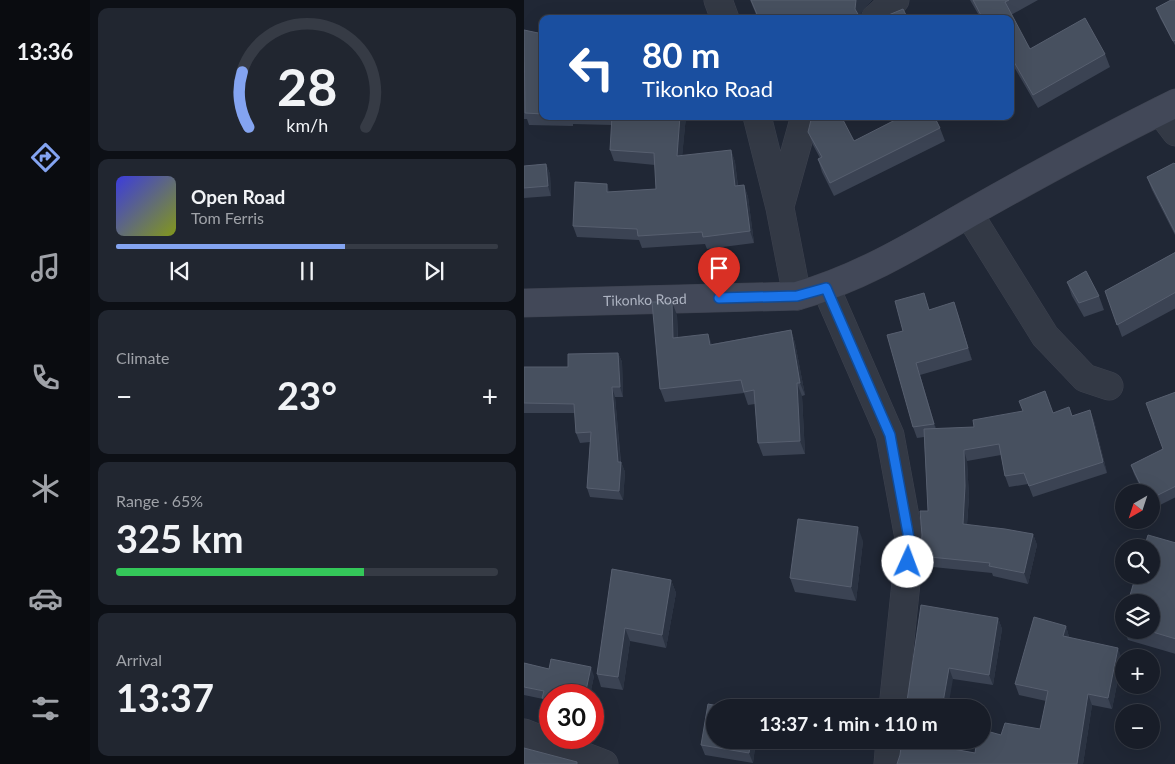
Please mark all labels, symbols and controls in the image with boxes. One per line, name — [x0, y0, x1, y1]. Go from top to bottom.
text: 80 m — [642, 33, 720, 75]
icon: left — [559, 35, 624, 100]
text: 13:36 — [17, 38, 73, 65]
text: 28 — [277, 55, 337, 117]
text: Tikonko Road — [642, 75, 773, 102]
text: km/h — [286, 114, 328, 136]
icon: directions — [28, 140, 63, 175]
text: Open Road — [191, 185, 285, 208]
text: Tom Ferris — [191, 208, 264, 227]
pin — [698, 247, 740, 298]
icon: music — [28, 250, 63, 285]
icon: arrive — [705, 254, 733, 282]
icon: previous — [166, 257, 194, 285]
icon: pause — [293, 257, 321, 285]
icon: next — [420, 257, 448, 285]
street label: Tikonko Road — [603, 290, 687, 309]
text: Climate — [116, 348, 169, 367]
icon: phone — [28, 360, 63, 395]
text: 23° — [277, 372, 337, 418]
text: − — [116, 379, 132, 413]
text: + — [482, 379, 498, 413]
icon: climate — [28, 471, 63, 506]
north arrow — [1115, 484, 1160, 529]
map controls — [1115, 484, 1160, 749]
text: Range · 65% — [116, 491, 203, 510]
text: 325 km — [116, 515, 244, 561]
position arrow — [881, 535, 933, 587]
button: search — [1115, 539, 1160, 584]
icon: car — [28, 581, 63, 616]
button: layers — [1115, 594, 1160, 639]
button: + — [1115, 649, 1160, 694]
text: Arrival — [116, 650, 162, 669]
text: 13:37 — [116, 674, 214, 720]
speed limit sign: 30 — [539, 684, 604, 749]
icon: filters — [28, 691, 63, 726]
button: − — [1115, 704, 1160, 749]
text: 13:37 · 1 min · 110 m — [759, 712, 938, 735]

